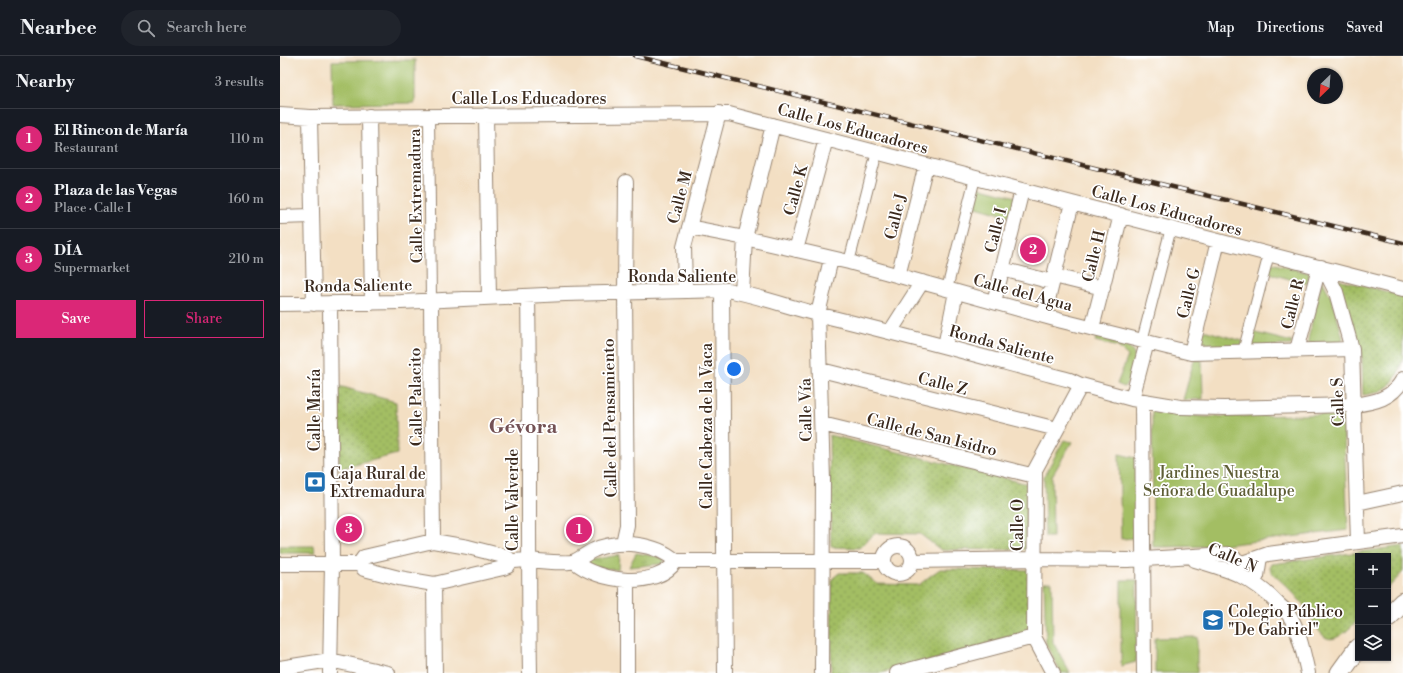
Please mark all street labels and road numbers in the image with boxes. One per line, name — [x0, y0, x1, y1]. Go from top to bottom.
street label: Calle Los Educadores — [451, 89, 607, 109]
street label: Calle Los Educadores — [775, 99, 930, 159]
street label: Calle Extremadura — [405, 127, 427, 264]
street label: Calle K — [780, 161, 813, 218]
street label: Calle M — [663, 169, 697, 226]
street label: Calle Los Educadores — [1089, 181, 1244, 241]
street label: Calle J — [881, 191, 911, 242]
street label: Calle I — [981, 205, 1011, 255]
street label: Calle H — [1078, 228, 1110, 284]
street label: Calle G — [1173, 266, 1205, 321]
street label: Ronda Saliente — [628, 267, 736, 287]
street label: Calle del Agua — [971, 270, 1075, 316]
street label: Ronda Saliente — [304, 275, 412, 297]
street label: Calle R — [1277, 276, 1309, 331]
street label: Ronda Saliente — [947, 321, 1057, 369]
street label: Calle del Pensamiento — [599, 338, 621, 498]
street label: Calle Cabeza de la Vaca — [697, 342, 717, 509]
street label: Calle Palacito — [405, 348, 427, 446]
street label: Calle María — [305, 368, 325, 451]
street label: Calle Z — [916, 368, 970, 400]
street label: Calle Vía — [795, 377, 817, 442]
street label: Calle S — [1327, 377, 1349, 427]
street label: Calle de San Isidro — [864, 409, 999, 461]
street label: Calle Valverde — [503, 449, 523, 551]
street label: Calle O — [1008, 499, 1028, 551]
street label: Calle N — [1205, 539, 1260, 577]

